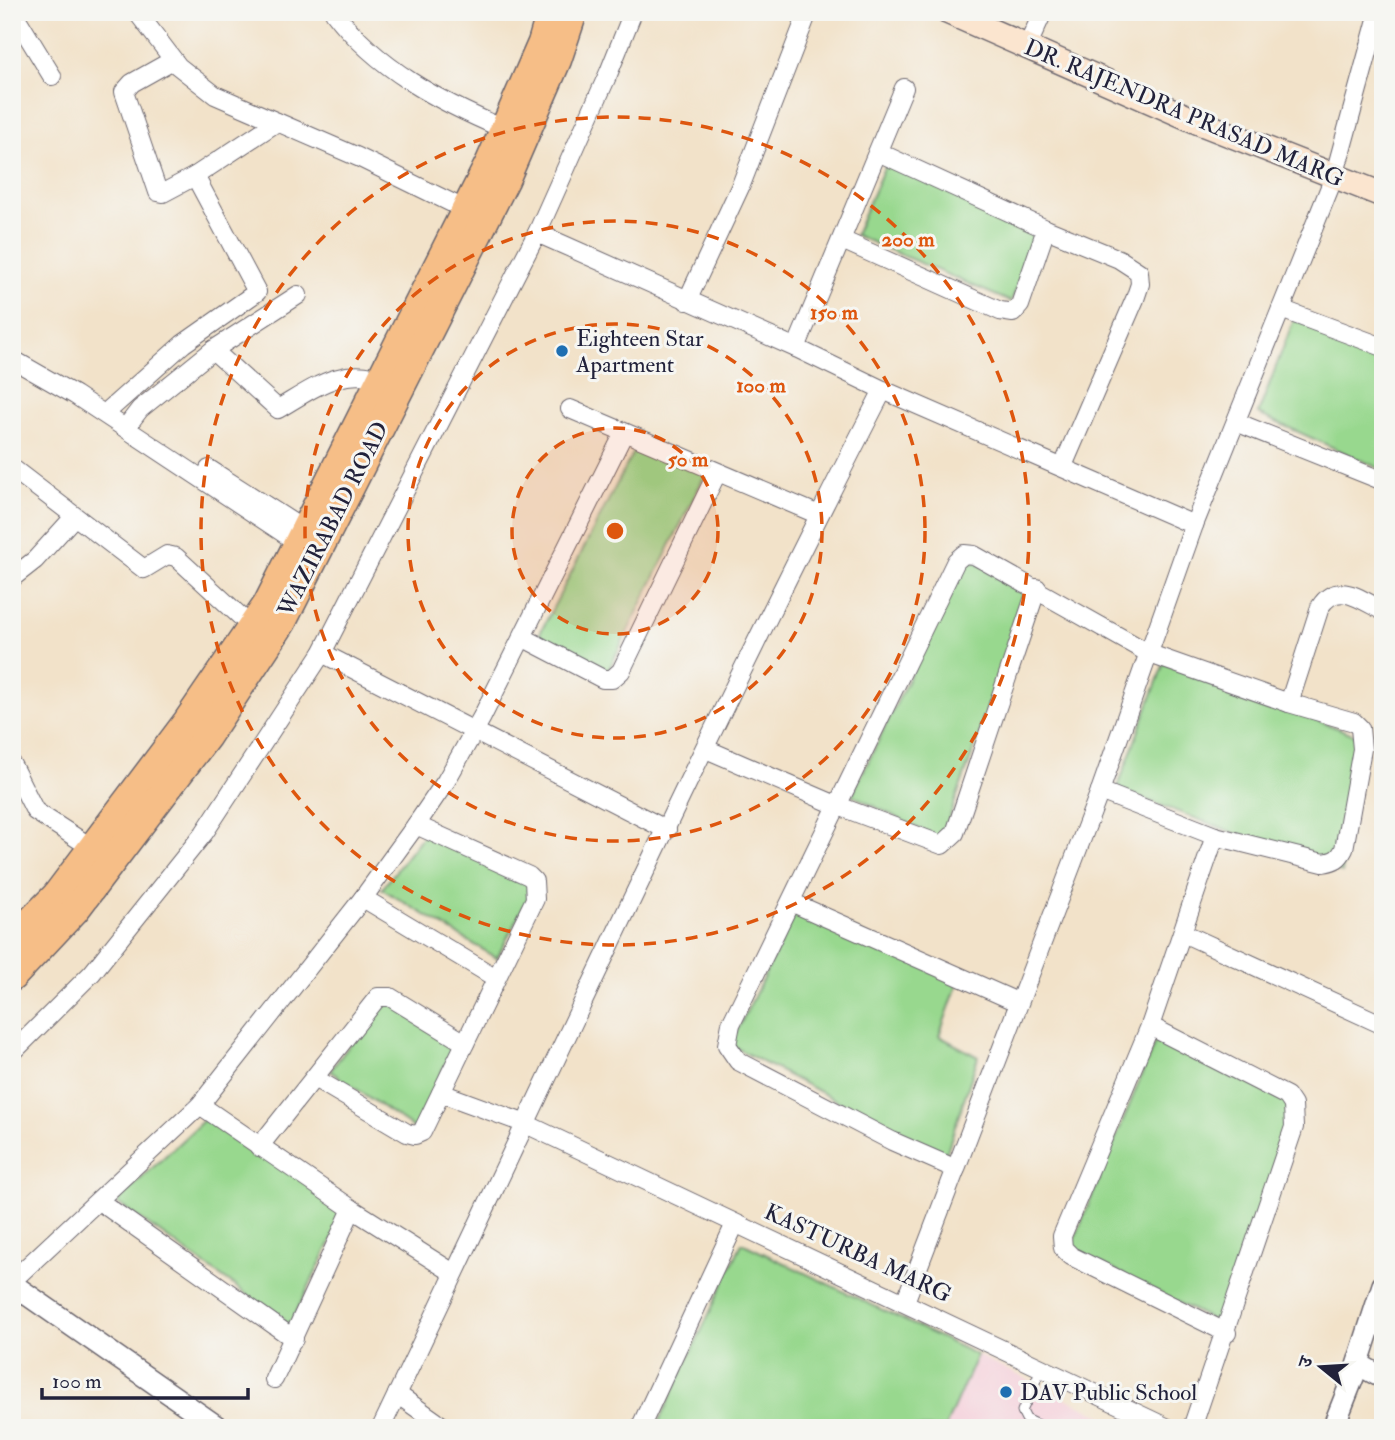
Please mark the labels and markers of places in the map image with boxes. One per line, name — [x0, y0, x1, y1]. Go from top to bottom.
place label: Eighteen Star Apartment — [575, 324, 704, 380]
marker: Eighteen Star Apartment — [554, 343, 570, 359]
centre of rings — [603, 519, 627, 543]
place label: DAV Public School — [1020, 1378, 1197, 1407]
marker: DAV Public School — [998, 1384, 1014, 1400]

